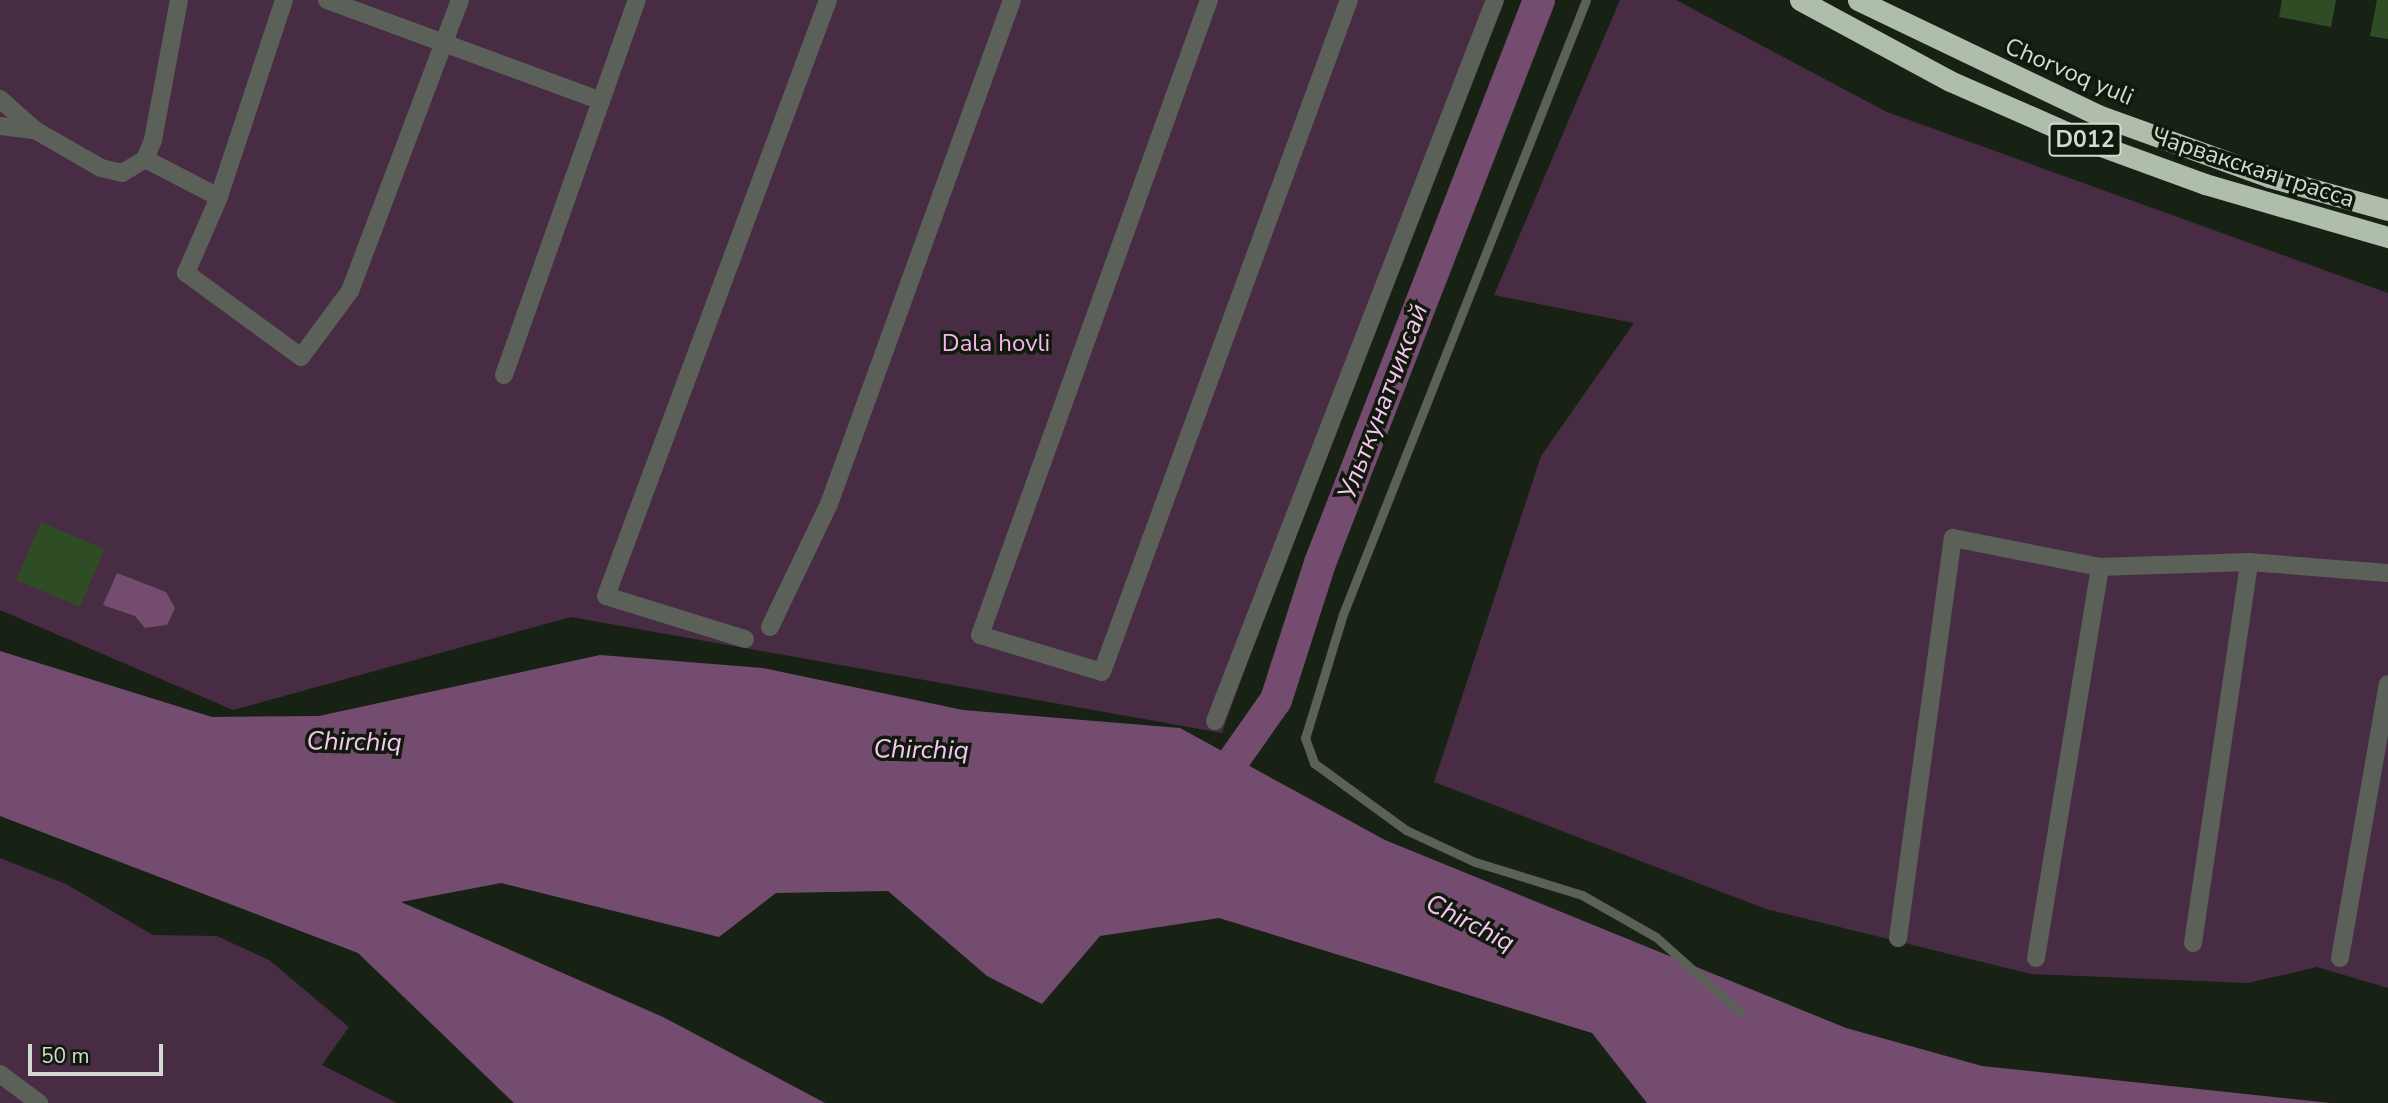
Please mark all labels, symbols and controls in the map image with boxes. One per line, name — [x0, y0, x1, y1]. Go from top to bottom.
street label: Chorvoq yuli — [2001, 32, 2137, 112]
road number: D012 — [2048, 120, 2122, 160]
street label: Чарвакская трасса — [2148, 122, 2358, 214]
water label: Ульткунатчиксай — [1331, 300, 1435, 504]
park label: Dala hovli — [942, 330, 1050, 358]
water label: Chirchiq — [306, 726, 402, 758]
water label: Chirchiq — [873, 734, 969, 766]
water label: Chirchiq — [1420, 887, 1520, 959]
scale bar — [32, 1030, 166, 1074]
text: 50 m — [41, 1042, 90, 1070]

